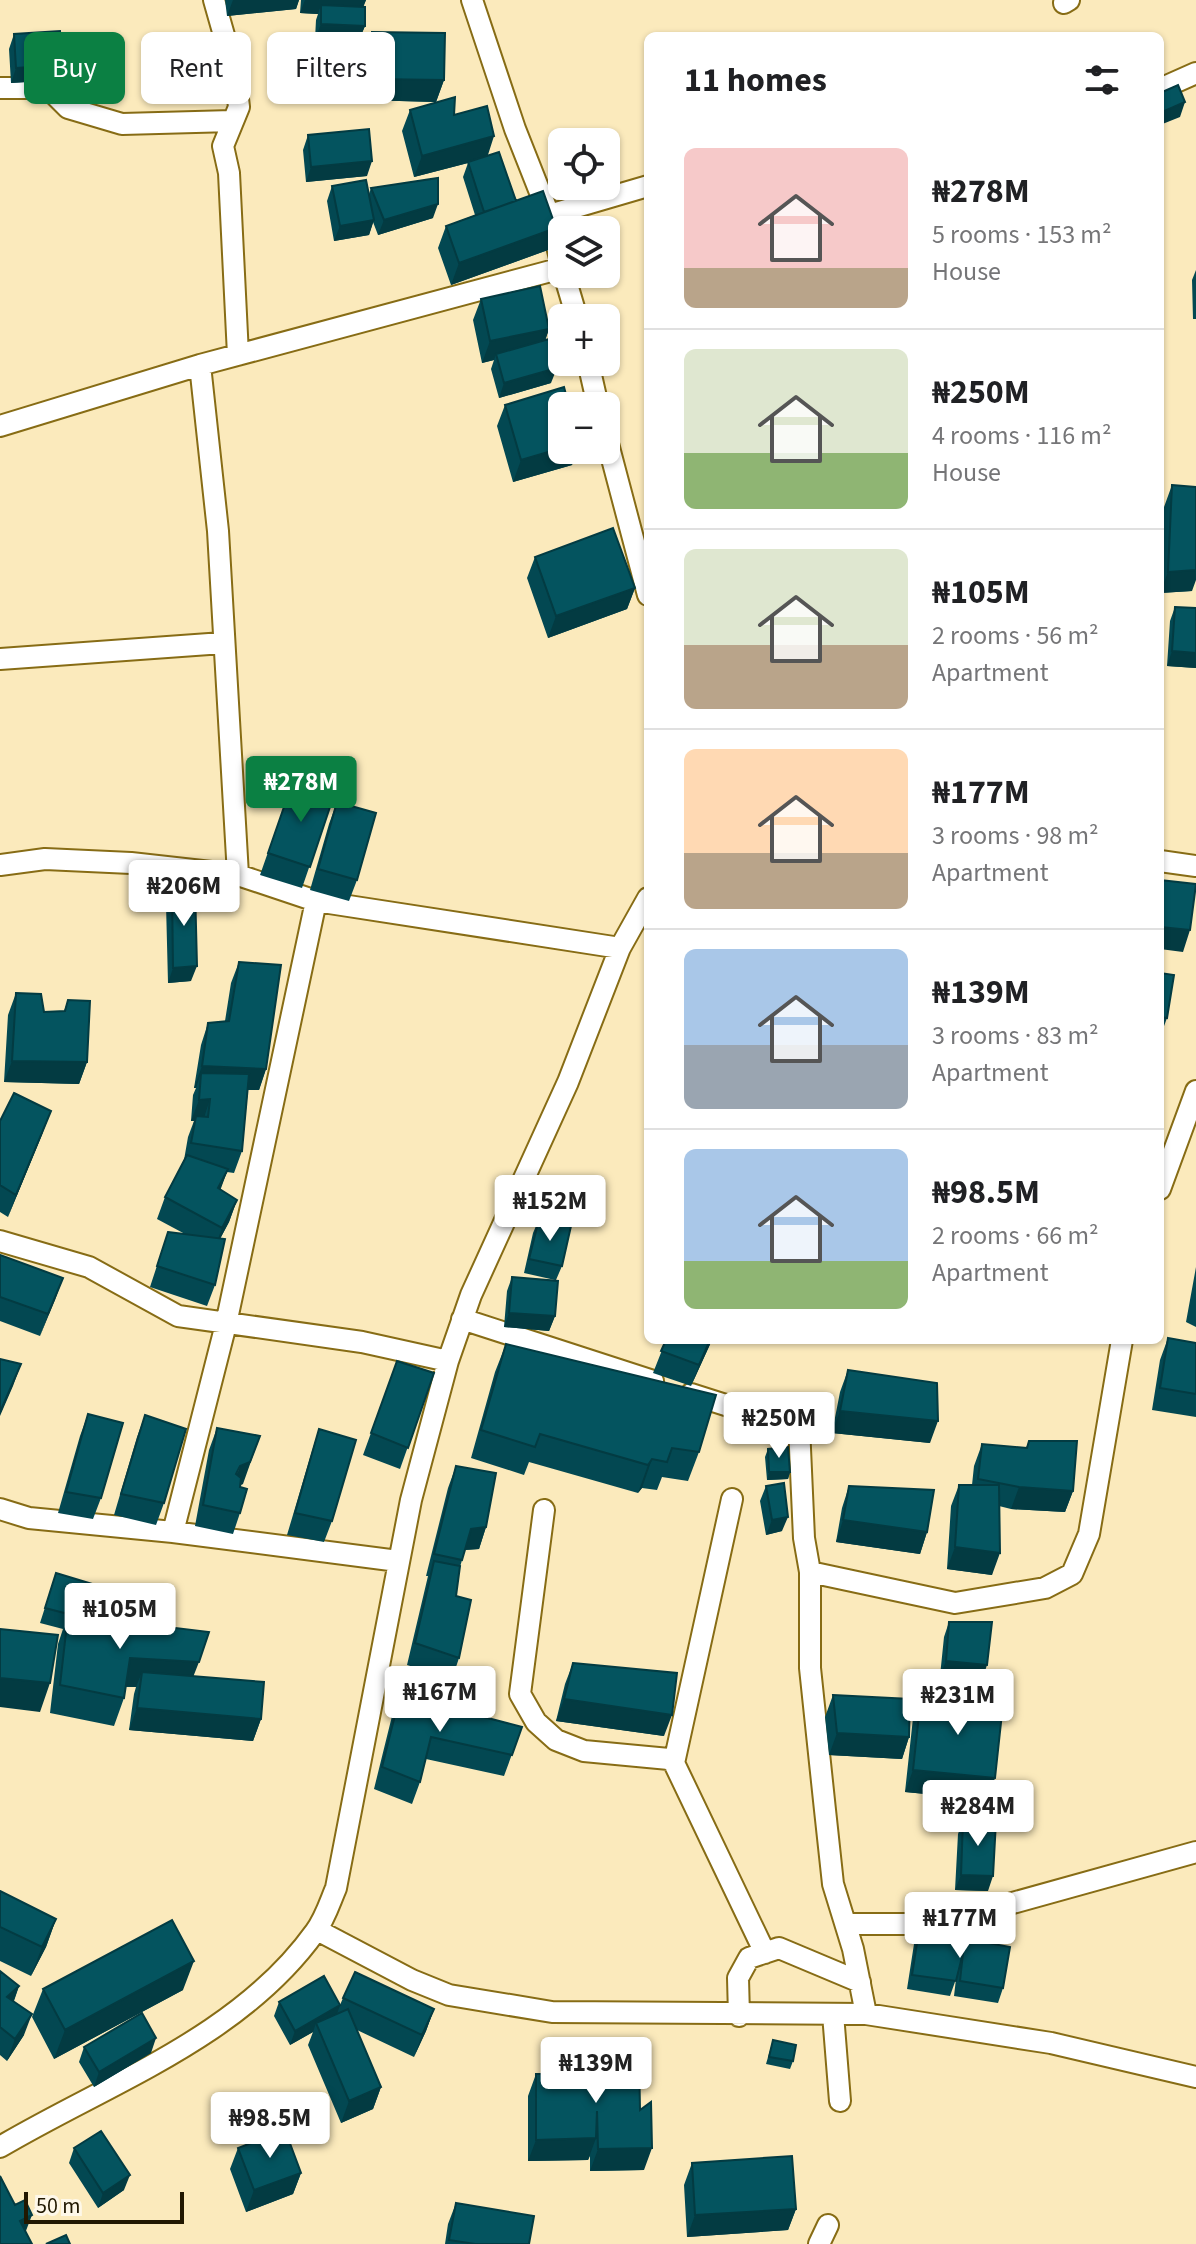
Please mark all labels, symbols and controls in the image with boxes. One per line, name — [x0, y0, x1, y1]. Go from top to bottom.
chip: Buy — [24, 32, 125, 104]
chip: Rent — [141, 32, 251, 104]
chip: Filters — [267, 32, 395, 104]
text: 11 homes — [684, 56, 827, 105]
icon: filters — [1080, 58, 1124, 102]
map controls — [548, 128, 620, 464]
button: locate — [548, 128, 620, 200]
text: ₦278M — [932, 167, 1030, 216]
icon: home — [748, 180, 844, 276]
button: layers — [548, 216, 620, 288]
text: 5 rooms · 153 m² — [932, 216, 1111, 253]
text: House — [932, 253, 1001, 290]
button: + — [548, 304, 620, 376]
text: ₦250M — [932, 368, 1030, 417]
icon: home — [748, 381, 844, 477]
button: − — [548, 392, 620, 464]
text: 4 rooms · 116 m² — [932, 417, 1111, 454]
text: House — [932, 454, 1001, 491]
text: ₦105M — [932, 568, 1030, 617]
icon: home — [748, 581, 844, 677]
text: 2 rooms · 56 m² — [932, 617, 1099, 654]
text: Apartment — [932, 654, 1049, 691]
pin: ₦278M — [245, 756, 357, 824]
text: ₦278M — [264, 763, 338, 800]
text: ₦177M — [932, 768, 1030, 817]
icon: home — [748, 781, 844, 877]
text: 3 rooms · 98 m² — [932, 817, 1099, 854]
text: Apartment — [932, 854, 1049, 891]
pin: ₦206M — [128, 860, 240, 928]
text: ₦206M — [147, 867, 221, 904]
text: ₦139M — [932, 968, 1030, 1017]
icon: home — [748, 981, 844, 1077]
text: 3 rooms · 83 m² — [932, 1017, 1099, 1054]
text: Apartment — [932, 1054, 1049, 1091]
text: ₦98.5M — [932, 1168, 1040, 1217]
pin: ₦152M — [494, 1175, 606, 1243]
icon: home — [748, 1181, 844, 1277]
text: ₦152M — [513, 1182, 587, 1219]
text: 2 rooms · 66 m² — [932, 1217, 1099, 1254]
text: Apartment — [932, 1254, 1049, 1291]
pin: ₦250M — [723, 1392, 835, 1460]
text: ₦250M — [742, 1399, 816, 1436]
pin: ₦105M — [64, 1583, 176, 1651]
text: ₦105M — [83, 1590, 157, 1627]
pin: ₦167M — [384, 1666, 496, 1734]
pin: ₦231M — [902, 1669, 1014, 1737]
text: ₦167M — [403, 1673, 477, 1710]
text: ₦231M — [921, 1676, 995, 1713]
pin: ₦284M — [922, 1780, 1034, 1848]
text: ₦284M — [941, 1787, 1015, 1824]
pin: ₦177M — [904, 1892, 1016, 1960]
text: ₦177M — [923, 1899, 997, 1936]
pin: ₦139M — [540, 2037, 652, 2105]
text: ₦139M — [559, 2044, 633, 2081]
pin: ₦98.5M — [205, 2092, 335, 2160]
text: ₦98.5M — [229, 2099, 311, 2136]
scale bar — [24, 2188, 184, 2224]
text: 50 m — [36, 2190, 81, 2222]

